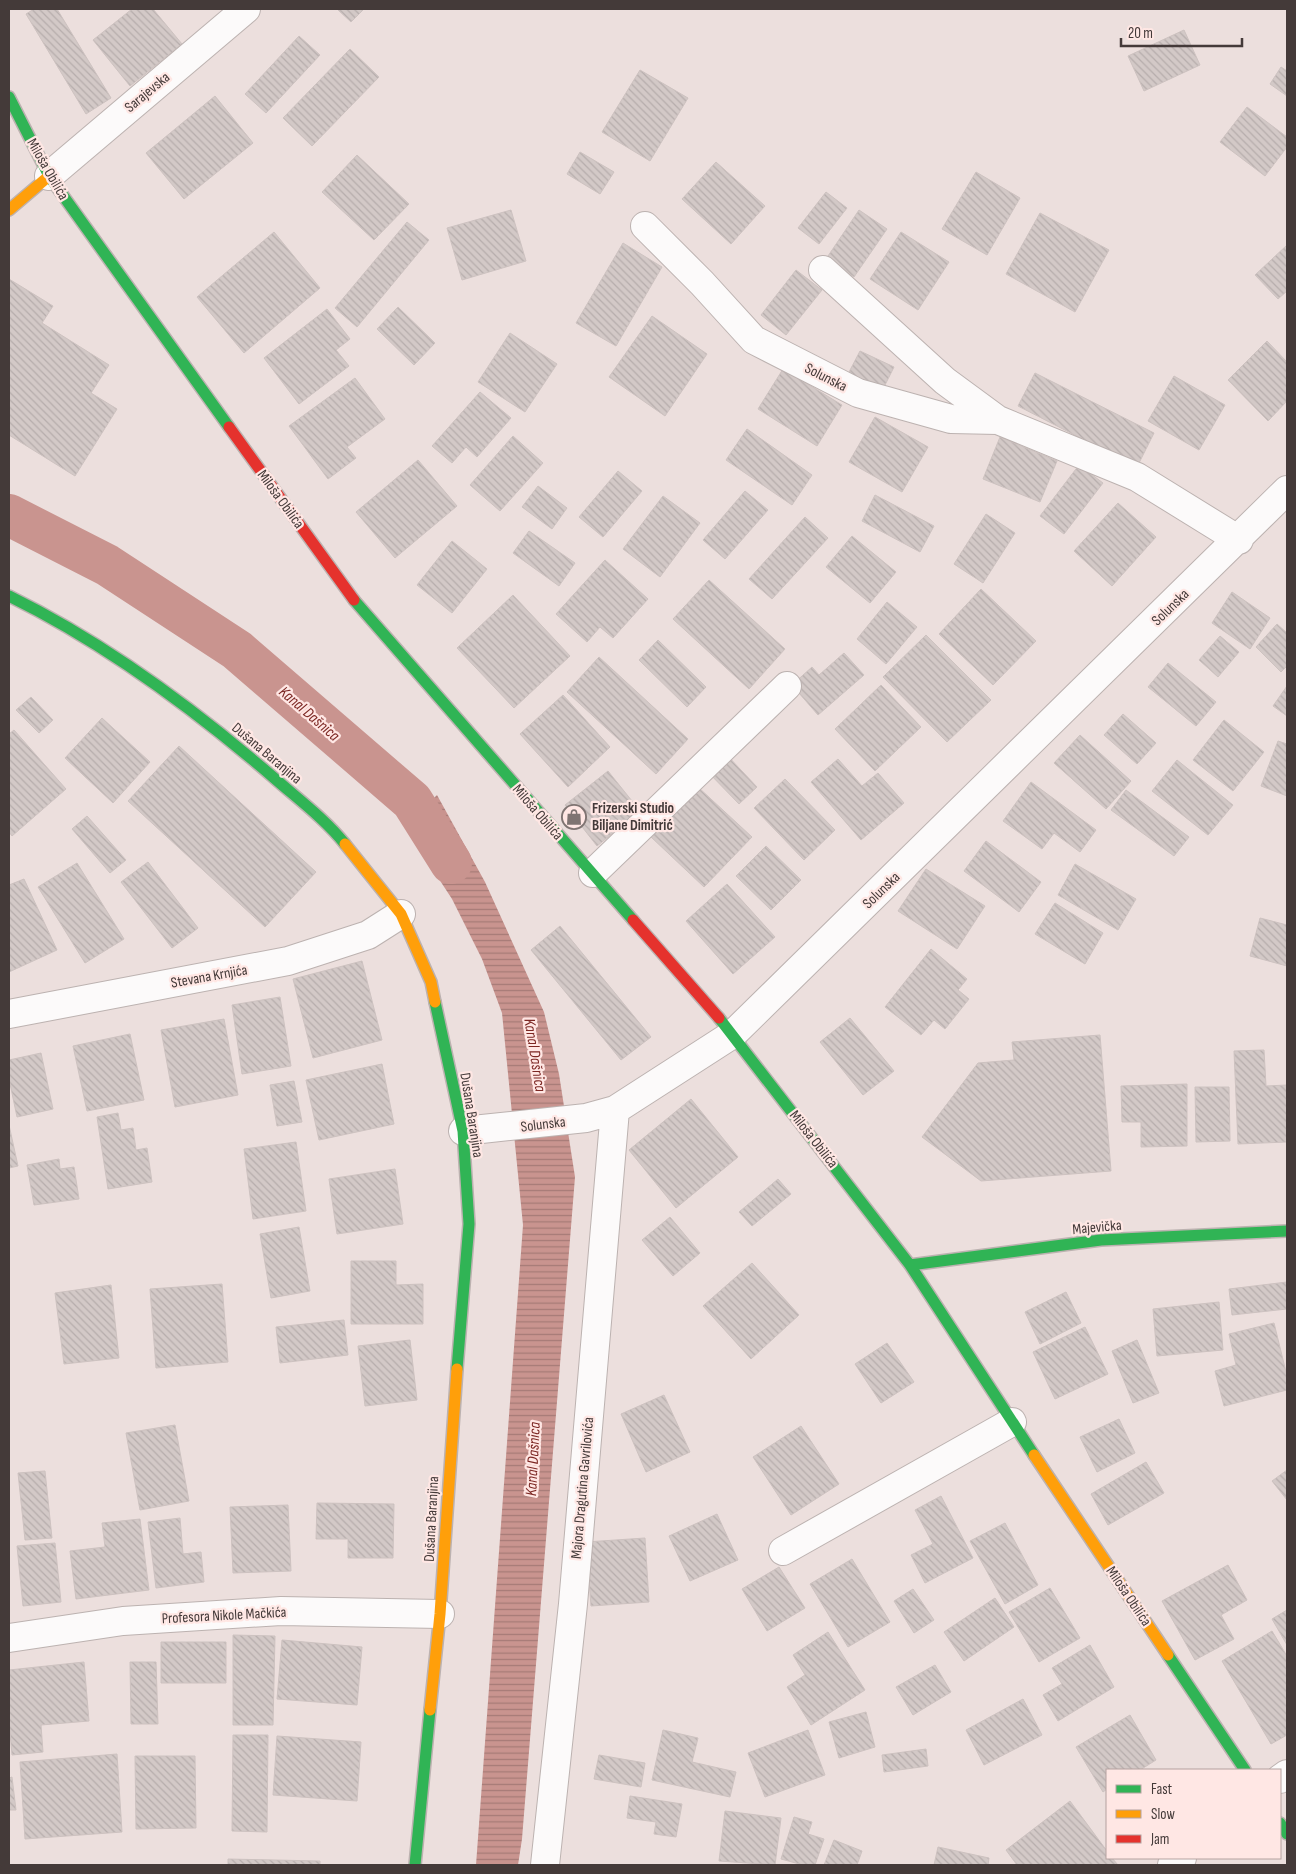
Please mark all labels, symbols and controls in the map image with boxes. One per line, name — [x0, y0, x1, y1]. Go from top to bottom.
scale bar — [1121, 15, 1242, 47]
text: 20 m — [1128, 24, 1153, 43]
street label: Sarajevska — [121, 68, 174, 117]
street label: Miloša Obilića — [22, 135, 73, 204]
street label: Solunska — [801, 359, 850, 396]
street label: Miloša Obilića — [253, 466, 308, 533]
street label: Solunska — [1148, 585, 1193, 630]
water label: Kanal Dašnica — [275, 683, 344, 746]
street label: Dušana Baranjina — [228, 719, 306, 788]
street label: Miloša Obilića — [508, 780, 567, 844]
place label: Frizerski Studio Biljane Dimitrić — [592, 799, 674, 835]
shop icon: Frizerski Studio Biljane Dimitrić — [561, 804, 587, 830]
street label: Solunska — [859, 868, 904, 913]
street label: Stevana Krnjića — [169, 960, 249, 993]
water label: Kanal Dašnica — [519, 1017, 550, 1094]
street label: Dušana Baranjina — [455, 1071, 488, 1159]
street label: Miloša Obilića — [785, 1107, 842, 1172]
street label: Solunska — [520, 1112, 567, 1137]
street label: Majevička — [1072, 1216, 1123, 1239]
street label: Majora Dragutina Gavrilovića — [567, 1416, 598, 1560]
water label: Kanal Dašnica — [522, 1421, 545, 1497]
street label: Dušana Baranjina — [420, 1475, 443, 1562]
street label: Miloša Obilića — [1102, 1563, 1156, 1630]
street label: Profesora Nikole Mačkića — [161, 1603, 287, 1628]
legend — [1106, 1769, 1281, 1859]
text: Fast — [1151, 1780, 1173, 1799]
text: Slow — [1151, 1805, 1175, 1824]
text: Jam — [1150, 1830, 1169, 1849]

